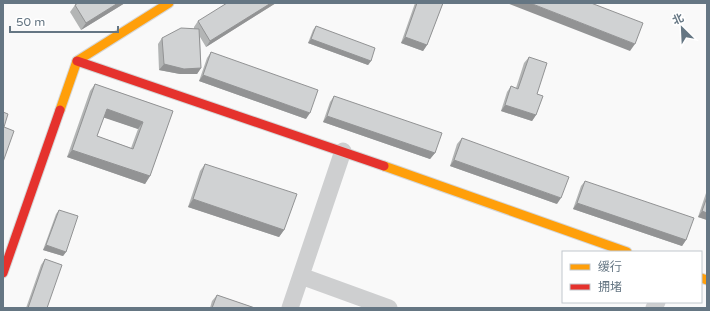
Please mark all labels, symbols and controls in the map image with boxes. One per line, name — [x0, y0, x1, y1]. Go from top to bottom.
scale bar — [10, 8, 118, 34]
north arrow — [662, 8, 702, 48]
text: 北 — [670, 11, 686, 27]
text: 50 m — [16, 15, 45, 29]
legend — [562, 251, 702, 303]
text: 缓行 — [598, 260, 622, 274]
text: 拥堵 — [598, 280, 622, 294]

